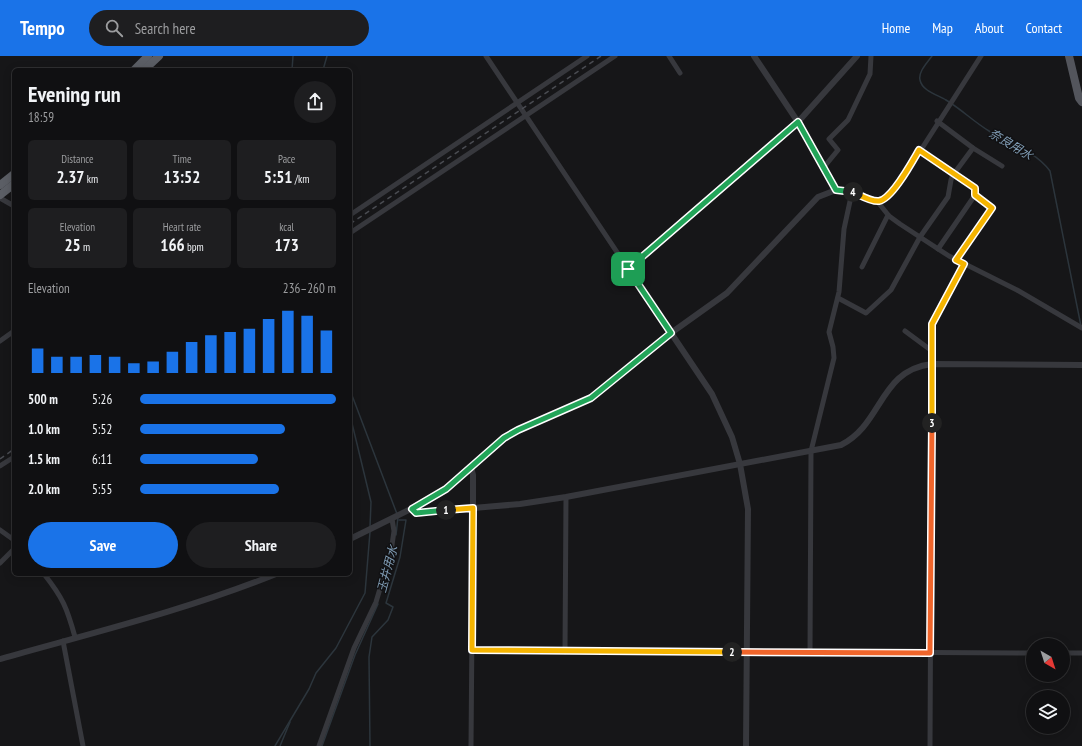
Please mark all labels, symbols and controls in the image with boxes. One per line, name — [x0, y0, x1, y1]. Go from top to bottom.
search box — [89, 10, 369, 46]
text: Tempo — [20, 16, 65, 40]
icon: search — [103, 17, 125, 39]
text: Search here — [135, 19, 196, 38]
text: Home — [882, 19, 910, 37]
text: Map — [932, 19, 953, 37]
text: About — [975, 19, 1004, 37]
text: Contact — [1026, 19, 1062, 37]
text: Evening run — [28, 80, 121, 108]
button: share — [294, 81, 336, 123]
text: 18:59 — [28, 109, 54, 126]
water label: 奈良用水 — [987, 125, 1037, 164]
text: Distance — [61, 152, 94, 166]
text: Time — [172, 152, 192, 166]
text: Pace — [278, 152, 295, 166]
text: 2.37 — [56, 166, 84, 188]
text: 13:52 — [164, 166, 200, 188]
text: 5:51 — [264, 166, 292, 188]
text: km — [84, 172, 98, 186]
text: /km — [292, 172, 309, 186]
pin: 4 — [843, 182, 863, 202]
text: 4 — [850, 185, 856, 199]
text: Elevation — [60, 220, 95, 234]
text: Heart rate — [163, 220, 201, 234]
text: kcal — [279, 220, 294, 234]
text: 25 — [64, 234, 81, 256]
text: 166 — [160, 234, 185, 256]
text: 173 — [274, 234, 299, 256]
text: m — [81, 240, 90, 254]
text: bpm — [185, 240, 204, 254]
pin — [611, 252, 645, 286]
icon: arrive — [617, 258, 639, 280]
text: Elevation — [28, 280, 70, 297]
text: 236–260 m — [283, 280, 336, 297]
text: 500 m — [28, 391, 58, 408]
text: 5:26 — [92, 391, 112, 408]
pin: 3 — [922, 413, 942, 433]
text: 3 — [929, 416, 935, 430]
text: 1.0 km — [28, 421, 60, 438]
text: 5:52 — [92, 421, 112, 438]
text: 1.5 km — [28, 451, 60, 468]
text: 6:11 — [92, 451, 112, 468]
text: 2.0 km — [28, 481, 60, 498]
text: 5:55 — [92, 481, 112, 498]
pin: 1 — [436, 500, 456, 520]
text: 1 — [443, 503, 449, 517]
button: Save — [28, 522, 178, 568]
button: Share — [186, 522, 336, 568]
water label: 玉井用水 — [374, 542, 401, 594]
north arrow — [1026, 638, 1070, 682]
map controls — [1026, 638, 1070, 734]
pin: 2 — [722, 642, 742, 662]
text: 2 — [729, 645, 735, 659]
button: layers — [1026, 690, 1070, 734]

